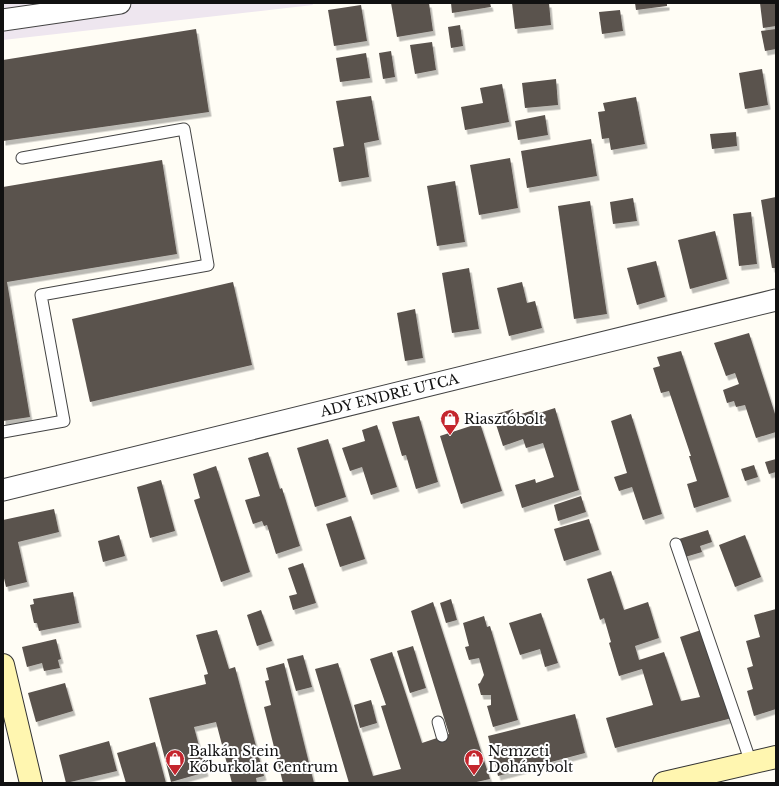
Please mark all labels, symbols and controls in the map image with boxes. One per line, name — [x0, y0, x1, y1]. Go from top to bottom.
street label: ADY ENDRE UTCA — [317, 369, 461, 421]
shop icon: Riasztóbolt — [439, 408, 461, 436]
place label: Riasztóbolt — [464, 410, 545, 428]
place label: Balkán Stein Kőburkolat Centrum — [189, 742, 338, 776]
place label: Nemzeti Dohánybolt — [488, 742, 574, 776]
shop icon: Balkán Stein Kőburkolat Centrum — [164, 748, 186, 776]
shop icon: Nemzeti Dohánybolt — [463, 748, 485, 776]

